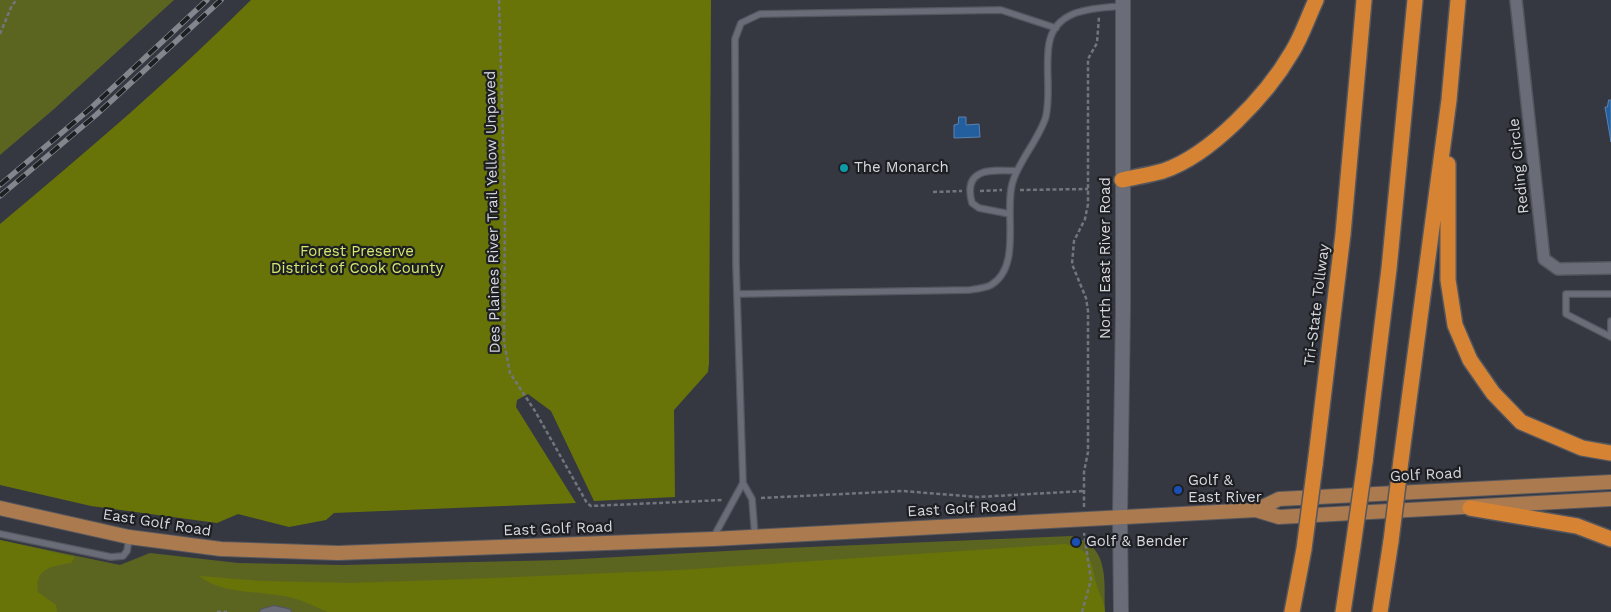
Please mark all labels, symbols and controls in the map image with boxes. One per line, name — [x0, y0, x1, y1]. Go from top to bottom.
street label: Des Plaines River Trail Yellow Unpaved — [482, 71, 504, 353]
street label: Reding Circle — [1505, 117, 1533, 215]
place label: The Monarch — [854, 159, 949, 177]
marker: The Monarch — [838, 162, 850, 174]
street label: North East River Road — [1097, 177, 1115, 339]
park label: Forest Preserve District of Cook County — [271, 243, 443, 278]
street label: Tri-State Tollway — [1301, 243, 1333, 367]
street label: Golf Road — [1390, 464, 1462, 486]
place label: Golf & East River — [1188, 472, 1262, 507]
marker: Golf & East River — [1172, 484, 1184, 496]
street label: East Golf Road — [907, 497, 1017, 521]
street label: East Golf Road — [102, 506, 212, 540]
street label: East Golf Road — [503, 518, 613, 540]
place label: Golf & Bender — [1086, 533, 1188, 551]
marker: Golf & Bender — [1070, 536, 1082, 548]

